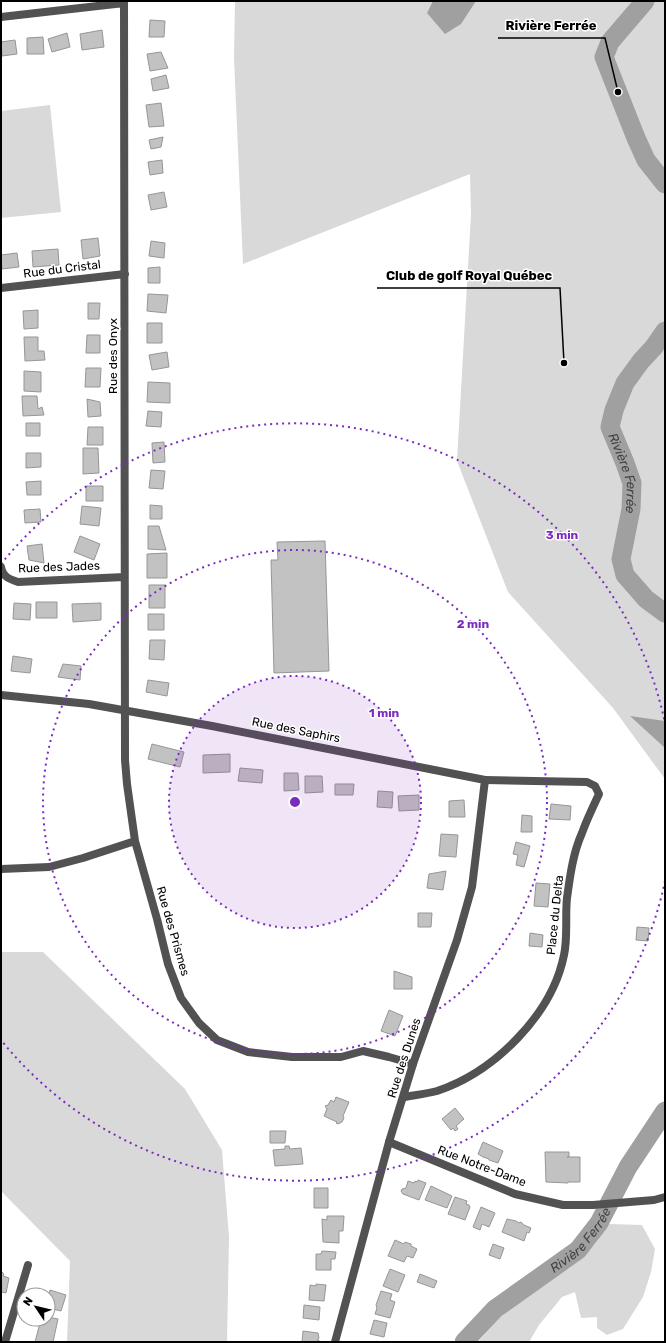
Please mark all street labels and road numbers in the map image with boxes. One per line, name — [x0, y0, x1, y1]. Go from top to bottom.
street label: Rue du Cristal — [23, 257, 102, 281]
street label: Rue des Onyx — [106, 317, 120, 394]
street label: Rue des Jades — [18, 559, 100, 575]
street label: Rue des Saphirs — [251, 715, 341, 745]
street label: Place du Delta — [544, 874, 566, 956]
street label: Rue des Prismes — [154, 885, 192, 977]
street label: Rue des Dunes — [384, 1016, 424, 1100]
street label: Rue Notre-Dame — [436, 1143, 529, 1189]

